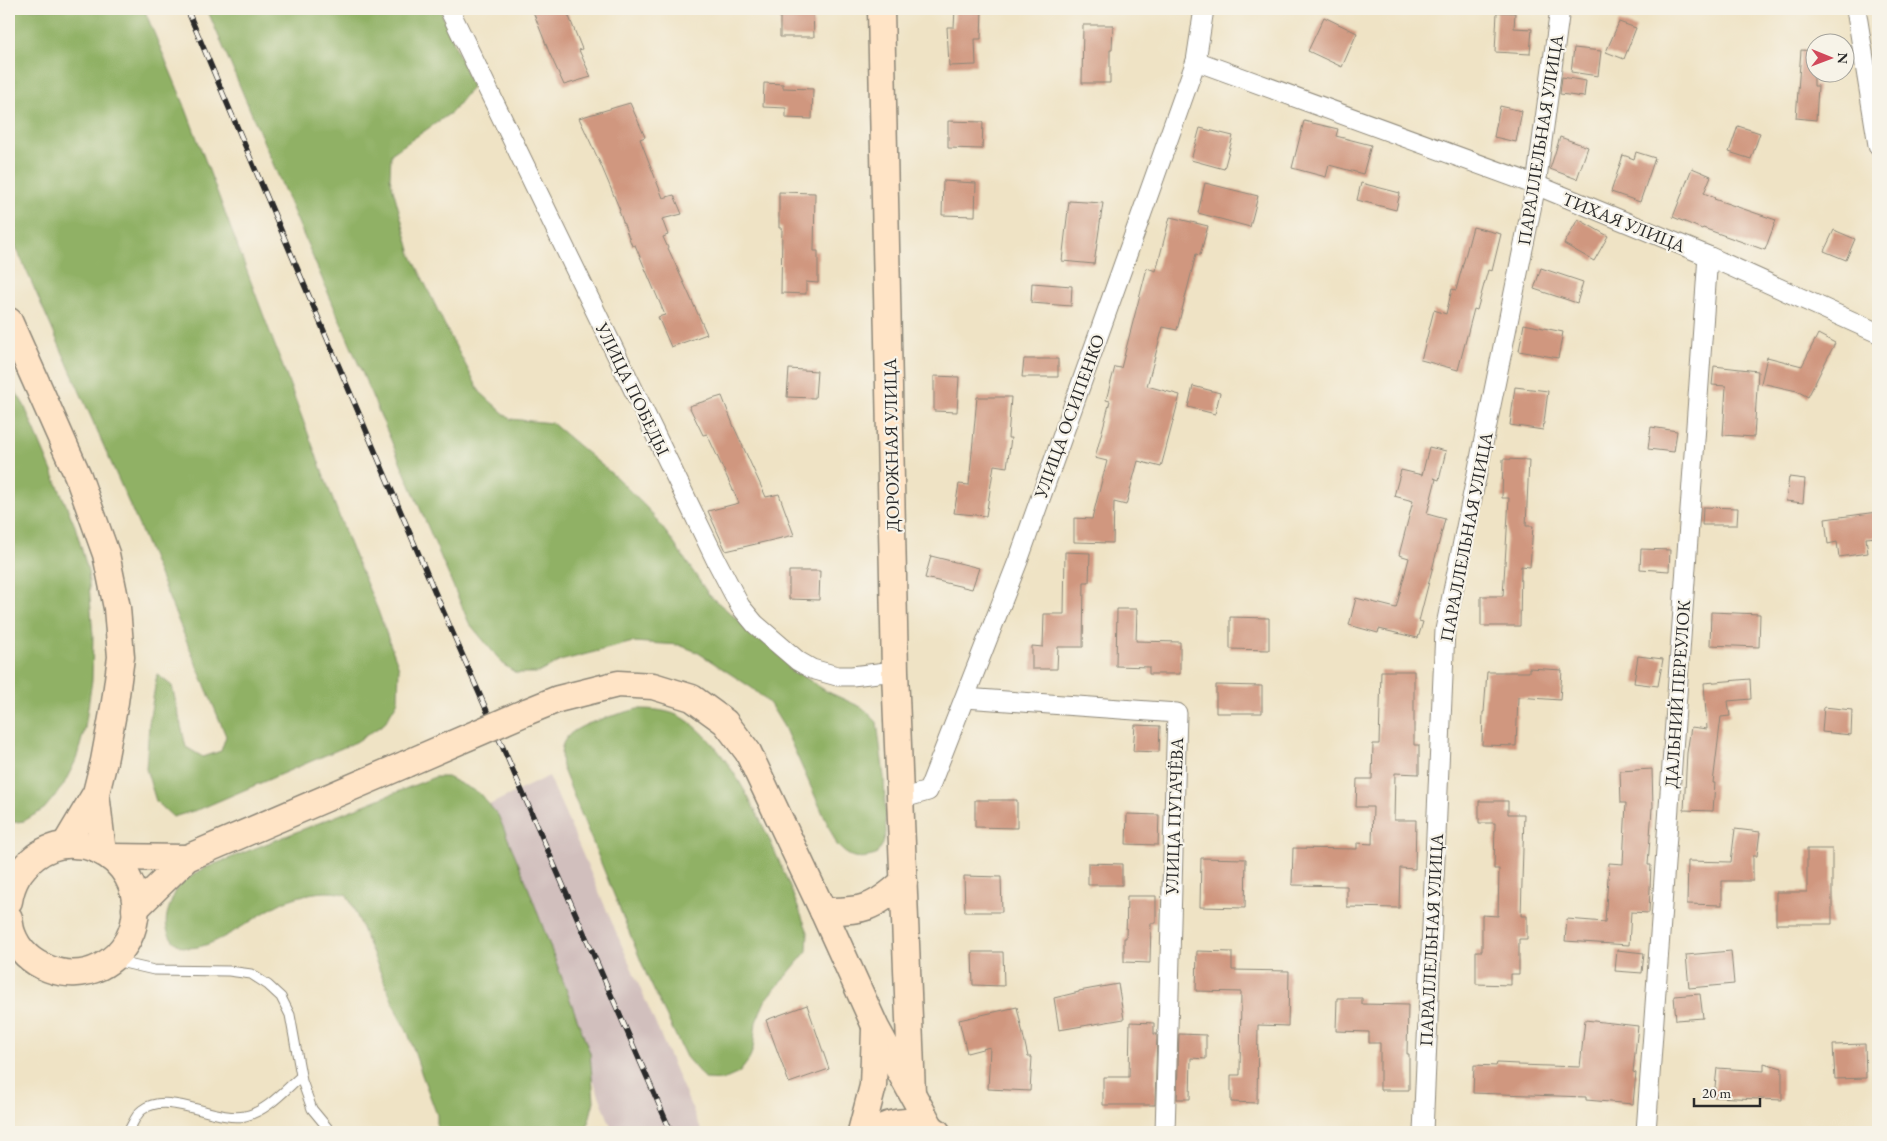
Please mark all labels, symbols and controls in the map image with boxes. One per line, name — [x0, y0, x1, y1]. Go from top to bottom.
street label: ПАРАЛЛЕЛЬНАЯ УЛИЦА — [1512, 32, 1568, 247]
north arrow — [1804, 32, 1854, 82]
text: N — [1834, 52, 1852, 65]
street label: ТИХАЯ УЛИЦА — [1559, 187, 1690, 257]
street label: УЛИЦА ПОБЕДЫ — [590, 318, 675, 460]
street label: УЛИЦА ОСИПЕНКО — [1028, 331, 1109, 502]
street label: ДОРОЖНАЯ УЛИЦА — [878, 357, 904, 532]
street label: ПАРАЛЛЕЛЬНАЯ УЛИЦА — [1434, 430, 1498, 644]
street label: ДАЛЬНИЙ ПЕРЕУЛОК — [1659, 599, 1695, 789]
street label: УЛИЦА ПУГАЧЁВА — [1160, 736, 1188, 896]
street label: ПАРАЛЛЕЛЬНАЯ УЛИЦА — [1414, 832, 1448, 1047]
scale bar — [1694, 1076, 1761, 1108]
text: 20 m — [1702, 1083, 1731, 1102]

